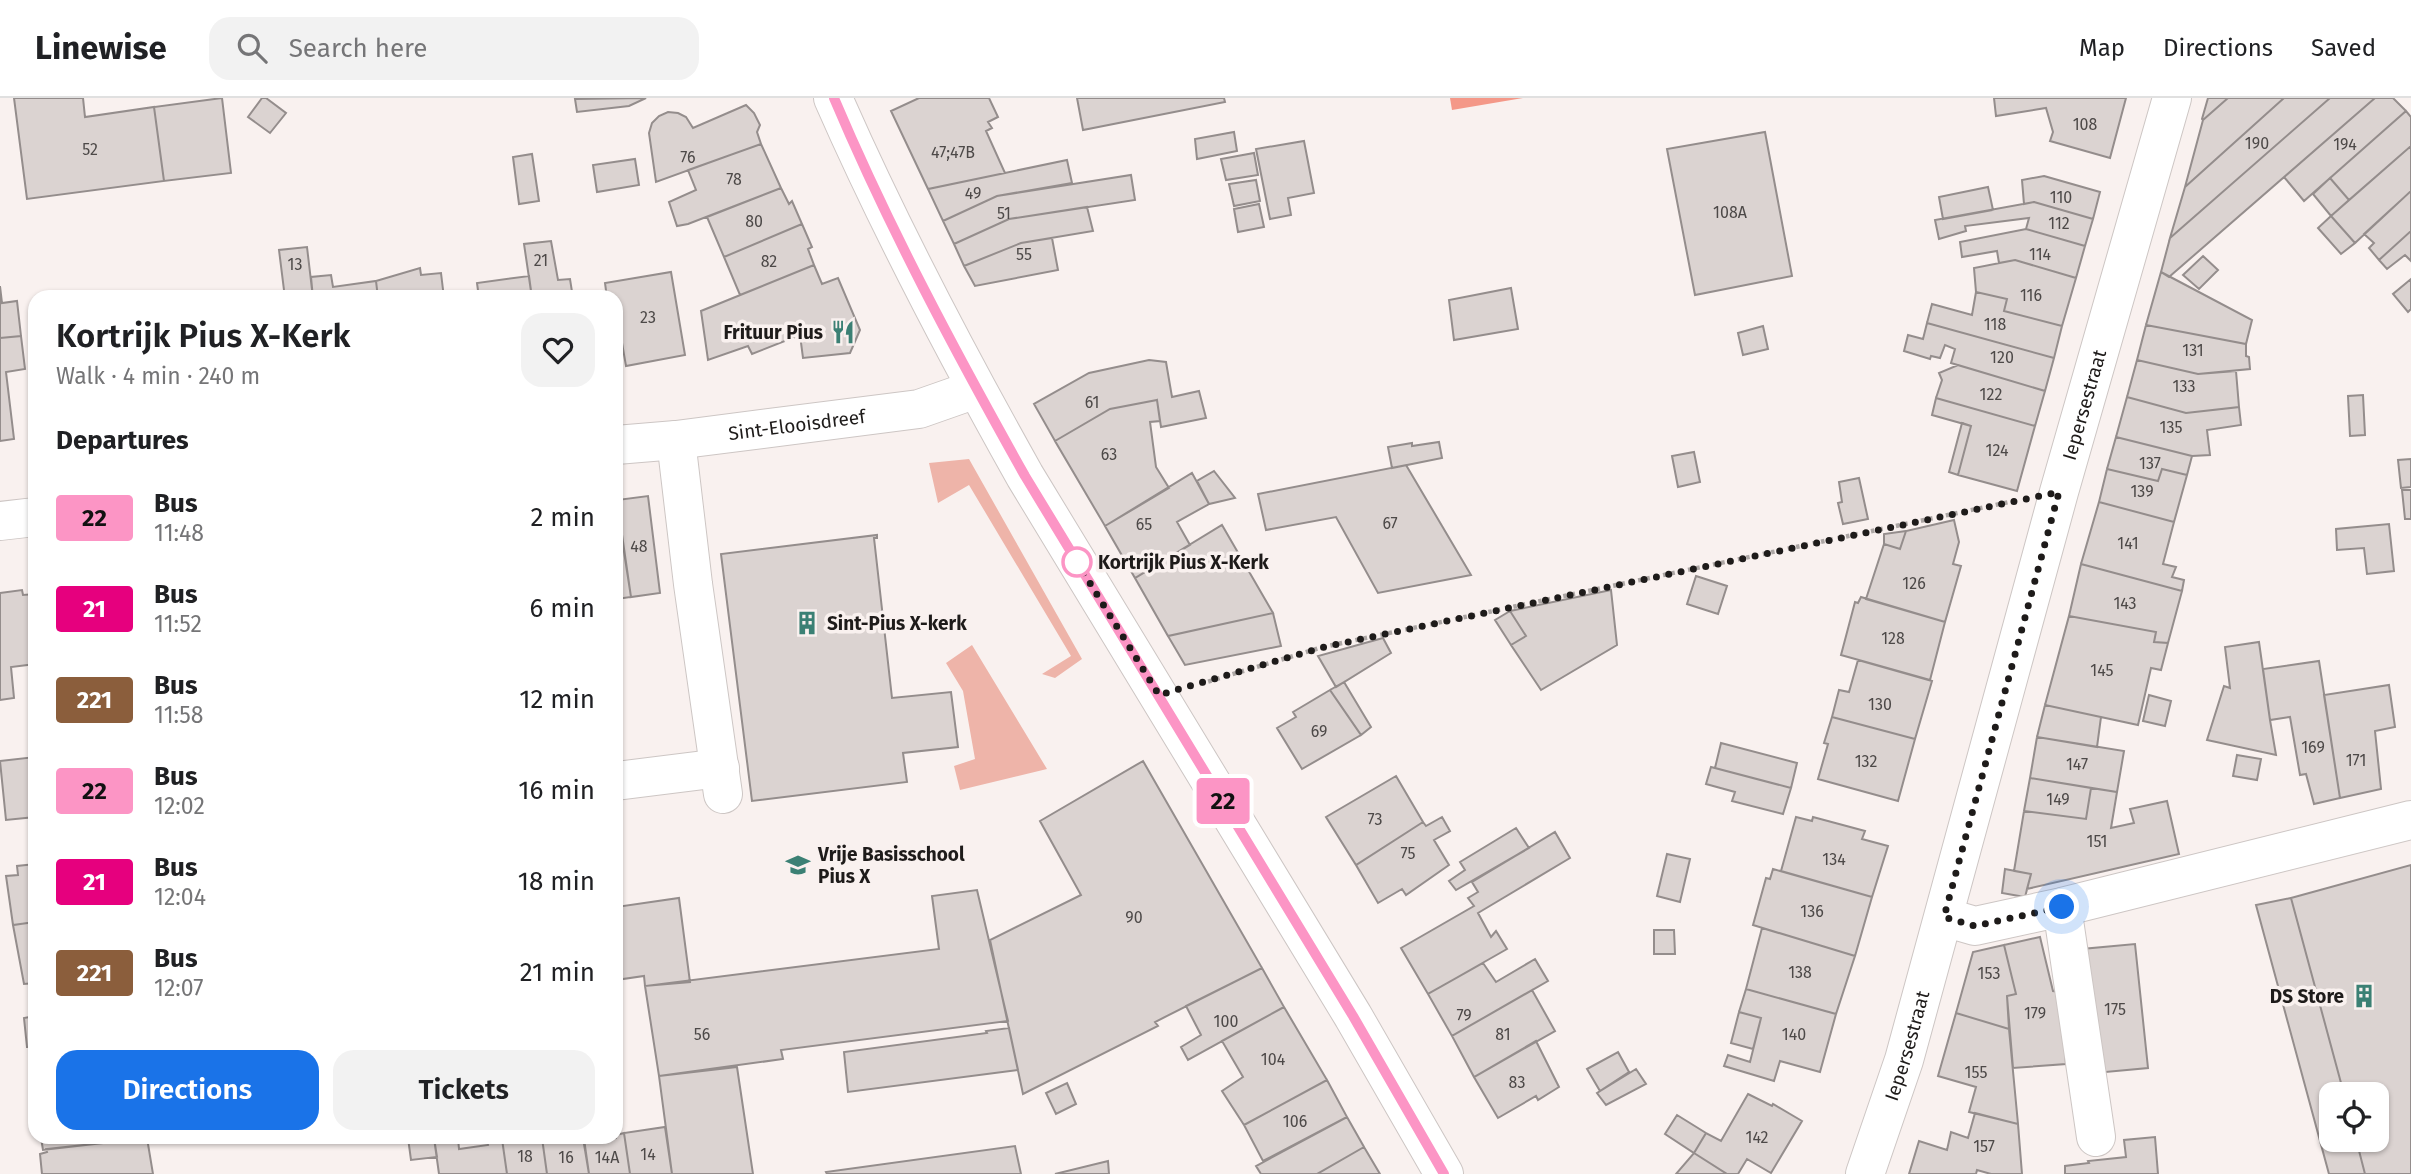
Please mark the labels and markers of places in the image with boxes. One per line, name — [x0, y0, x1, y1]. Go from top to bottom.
restaurant icon: Frituur Pius — [829, 318, 857, 346]
place label: Frituur Pius — [723, 321, 823, 344]
marker: Kortrijk Pius X-Kerk — [1062, 547, 1092, 577]
place label: Kortrijk Pius X-Kerk — [1098, 551, 1269, 574]
building icon: Sint-Pius X-kerk — [793, 609, 821, 637]
place label: Sint-Pius X-kerk — [827, 612, 967, 635]
place label: Vrije Basisschool Pius X — [817, 843, 965, 888]
school or university icon: Vrije Basisschool Pius X — [784, 851, 812, 879]
building icon: DS Store — [2350, 982, 2378, 1010]
place label: DS Store — [2270, 985, 2344, 1008]

